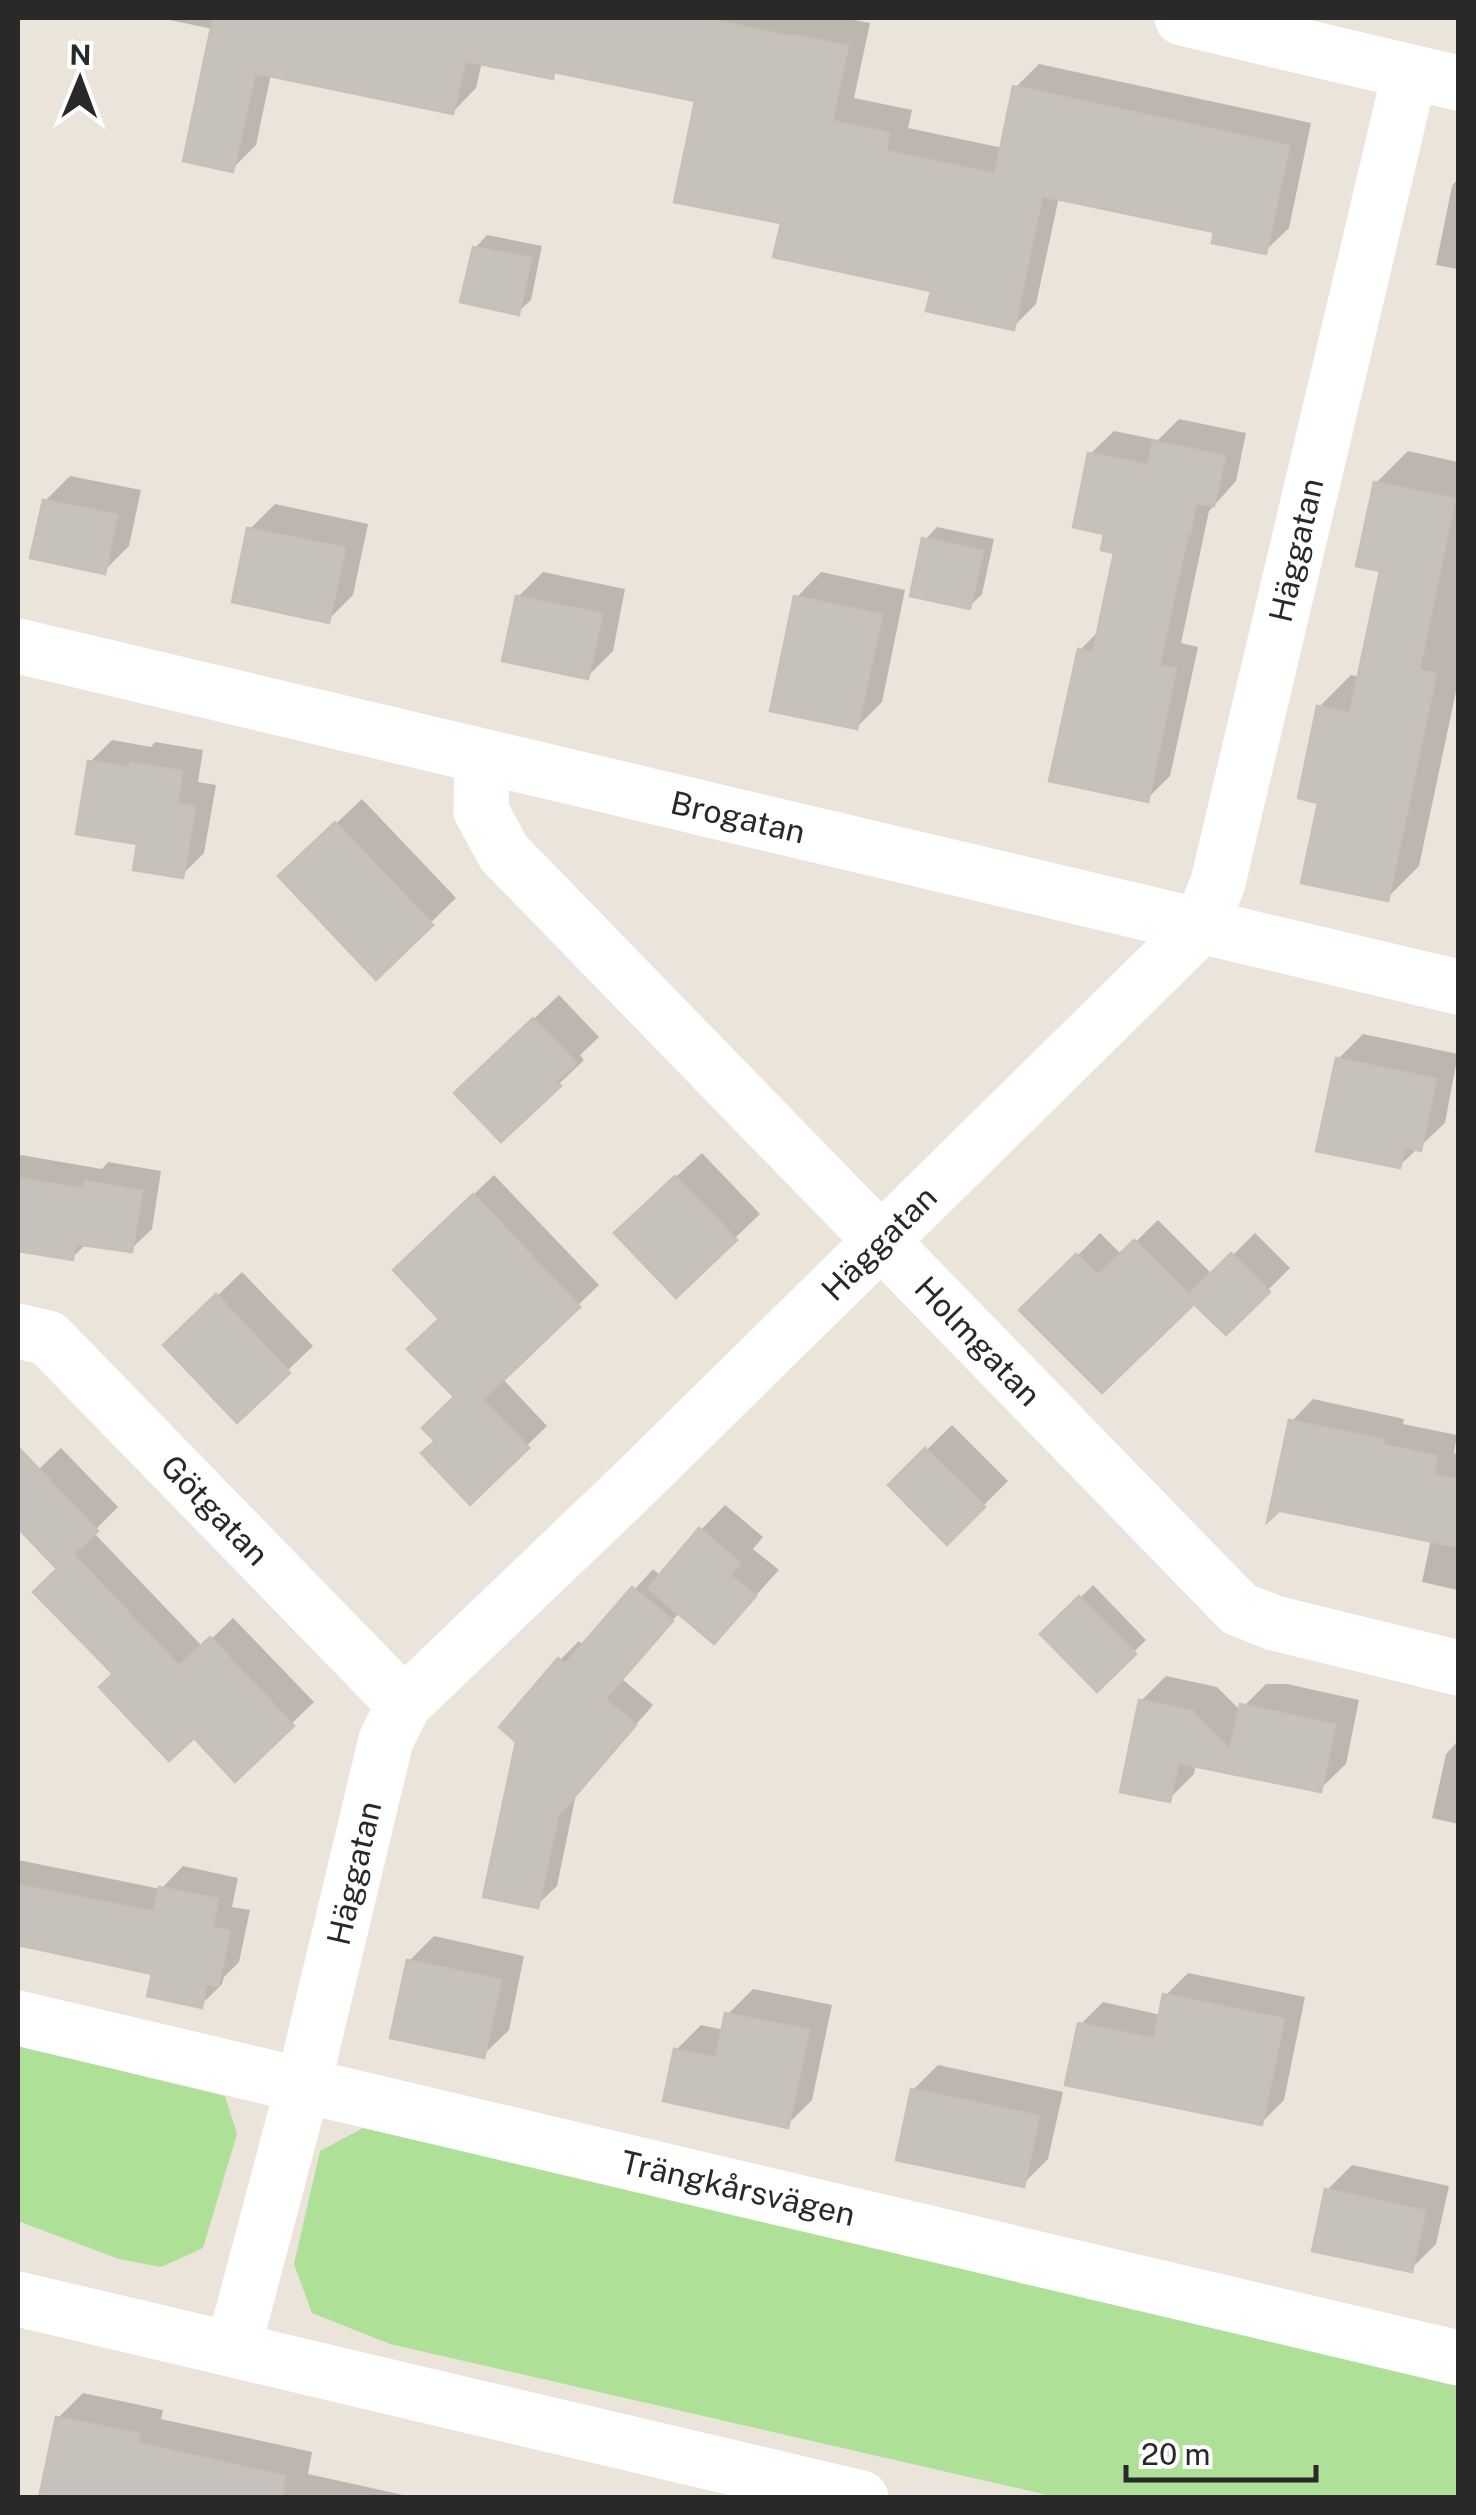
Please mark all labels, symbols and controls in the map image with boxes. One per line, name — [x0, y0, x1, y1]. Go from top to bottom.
north arrow — [30, 30, 130, 130]
text: N — [69, 38, 92, 71]
street label: Häggatan — [1261, 474, 1331, 626]
street label: Brogatan — [667, 784, 809, 850]
street label: Häggatan — [814, 1178, 944, 1308]
street label: Holmgatan — [908, 1269, 1048, 1413]
street label: Götgatan — [154, 1447, 276, 1573]
street label: Häggatan — [319, 1797, 389, 1949]
street label: Trängkårsvägen — [617, 2143, 859, 2233]
scale bar — [1126, 2420, 1316, 2482]
text: 20 m — [1141, 2436, 1210, 2472]

